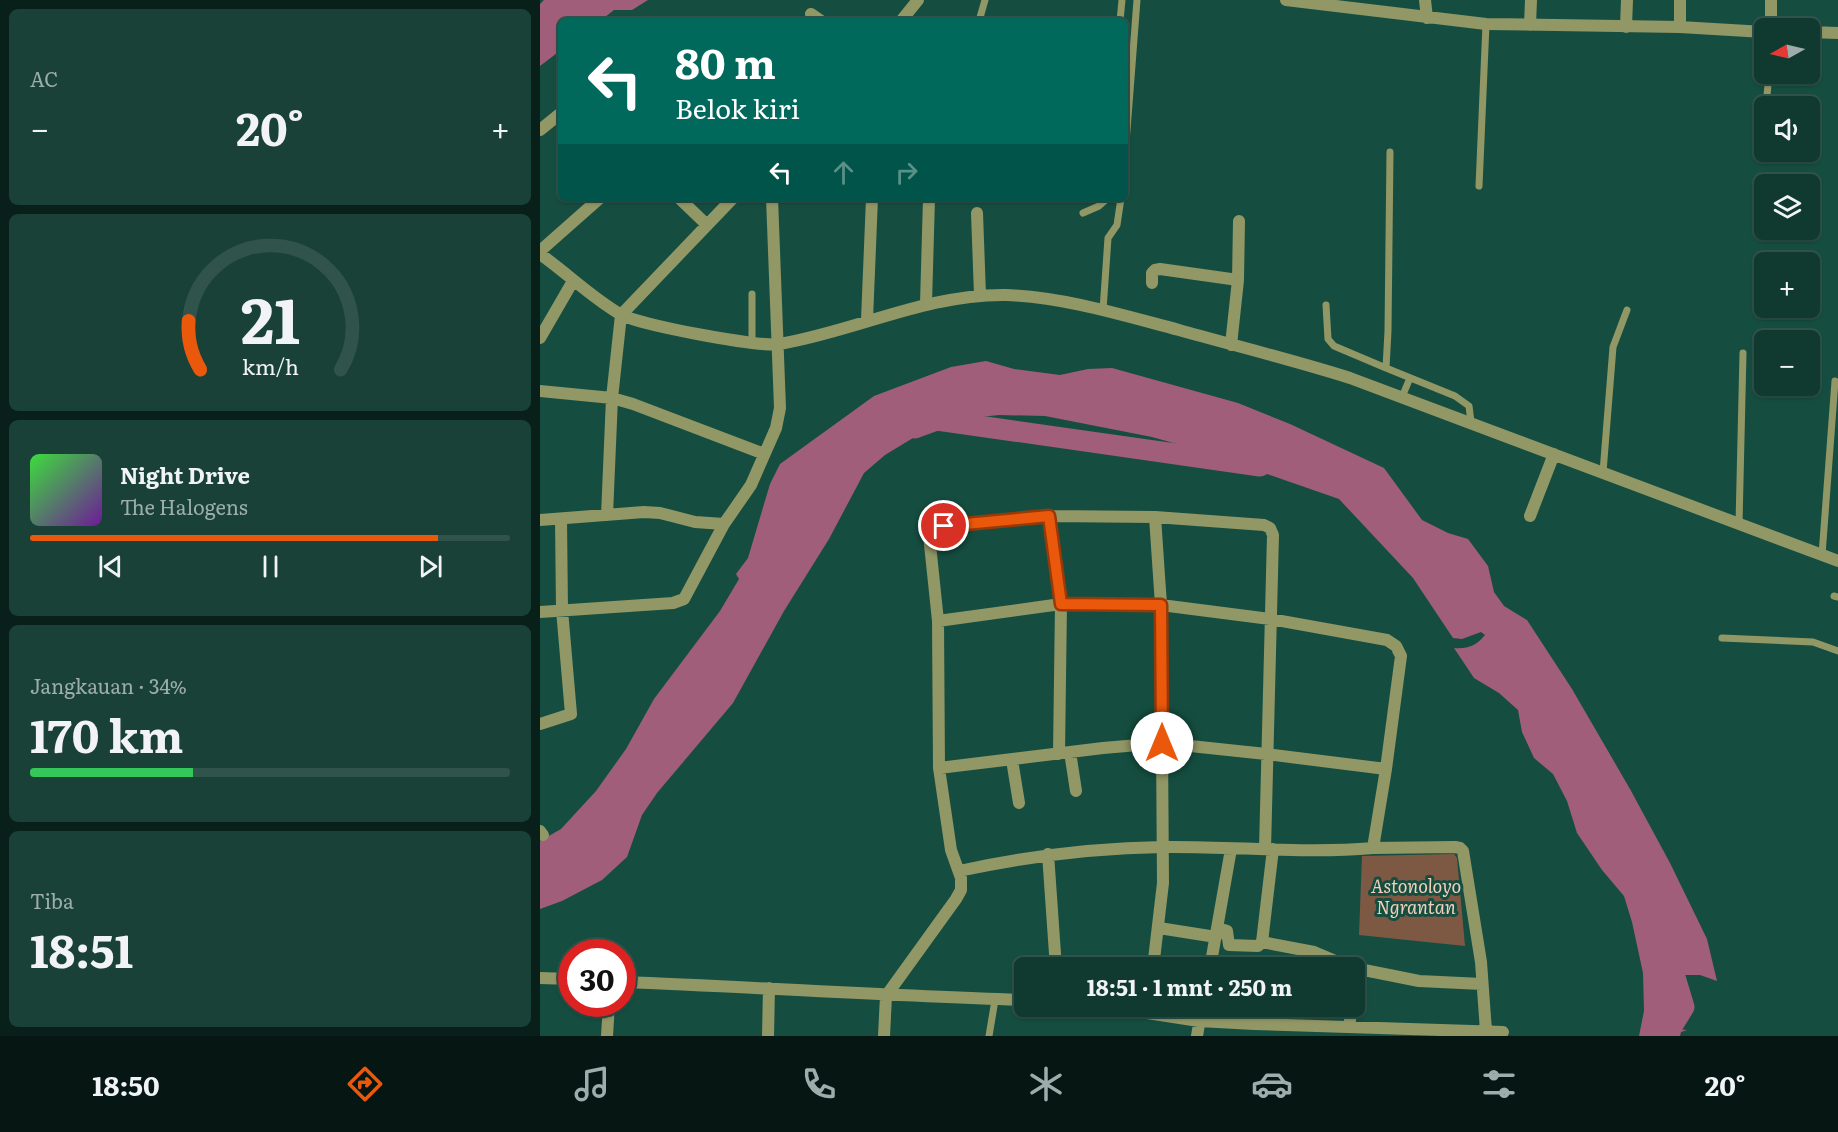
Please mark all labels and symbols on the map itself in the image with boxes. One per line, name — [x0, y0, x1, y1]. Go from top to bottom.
north arrow — [1754, 18, 1820, 84]
pin — [918, 500, 969, 551]
position arrow — [1130, 711, 1194, 775]
park label: Astonoloyo Ngrantan — [1371, 872, 1461, 920]
speed limit sign: 30 — [558, 939, 636, 1017]

